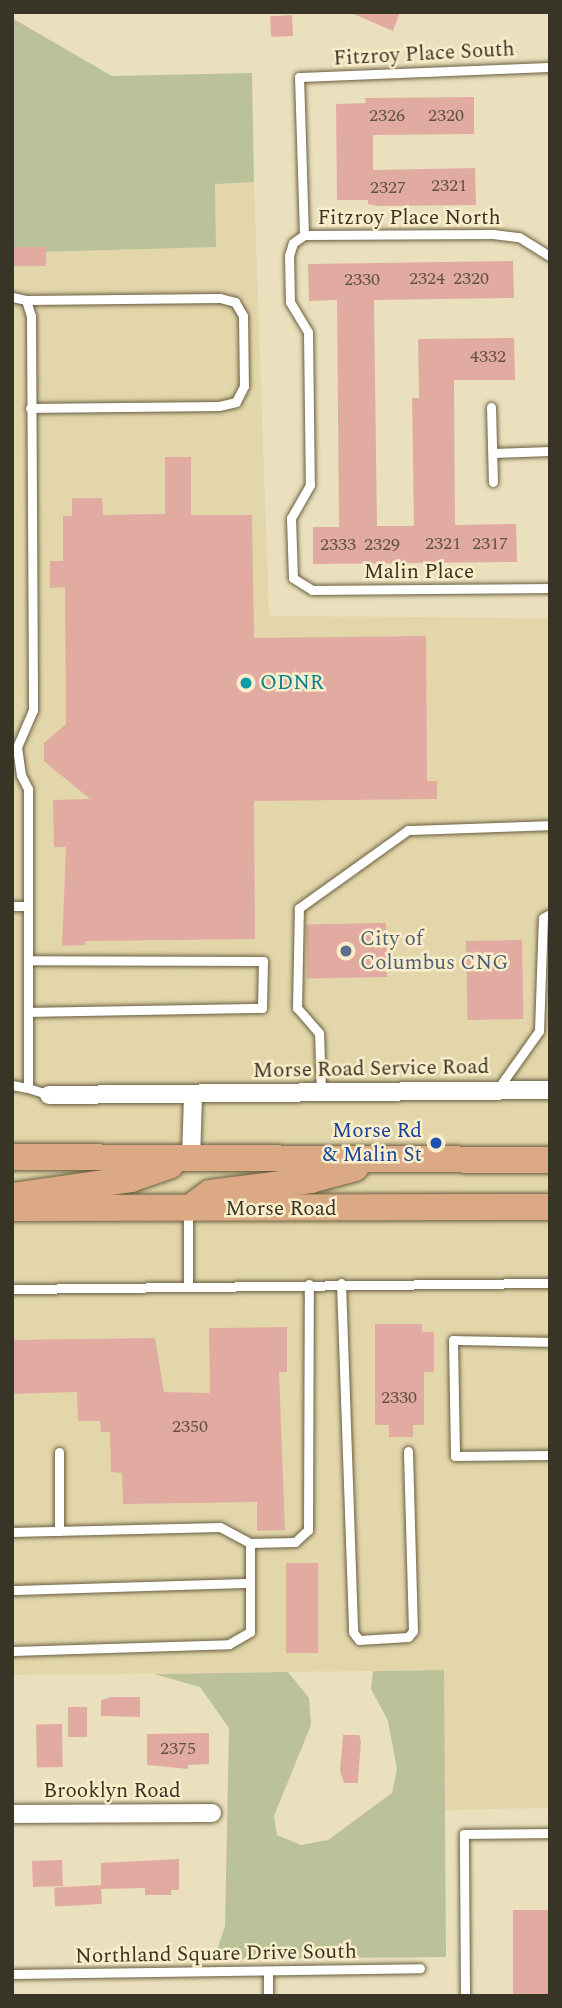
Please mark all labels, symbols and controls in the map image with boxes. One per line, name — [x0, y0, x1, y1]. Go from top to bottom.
street label: Fitzroy Place South — [333, 37, 515, 71]
house number: 2326 — [369, 105, 405, 127]
house number: 2320 — [428, 105, 464, 127]
house number: 2321 — [431, 175, 467, 197]
house number: 2327 — [370, 177, 406, 199]
street label: Fitzroy Place North — [317, 205, 501, 231]
house number: 2324 — [409, 268, 445, 290]
house number: 2320 — [453, 268, 489, 290]
house number: 2330 — [344, 269, 380, 291]
house number: 4332 — [470, 346, 506, 368]
house number: 2321 — [425, 533, 461, 555]
house number: 2317 — [472, 533, 508, 555]
house number: 2333 — [320, 534, 356, 556]
house number: 2329 — [364, 534, 400, 556]
street label: Malin Place — [364, 559, 474, 585]
place label: ODNR — [260, 670, 324, 696]
marker: ODNR — [238, 675, 254, 691]
place label: City of Columbus CNG — [360, 926, 508, 976]
marker: City of Columbus CNG — [338, 943, 354, 959]
street label: Morse Road Service Road — [253, 1054, 489, 1084]
place label: Morse Rd & Malin St — [323, 1118, 422, 1168]
marker: Morse Rd & Malin St — [428, 1135, 444, 1151]
street label: Morse Road — [225, 1196, 337, 1222]
house number: 2330 — [381, 1387, 417, 1409]
house number: 2350 — [172, 1416, 208, 1438]
house number: 2375 — [160, 1738, 196, 1760]
street label: Brooklyn Road — [43, 1778, 181, 1804]
street label: Northland Square Drive South — [75, 1939, 357, 1969]

